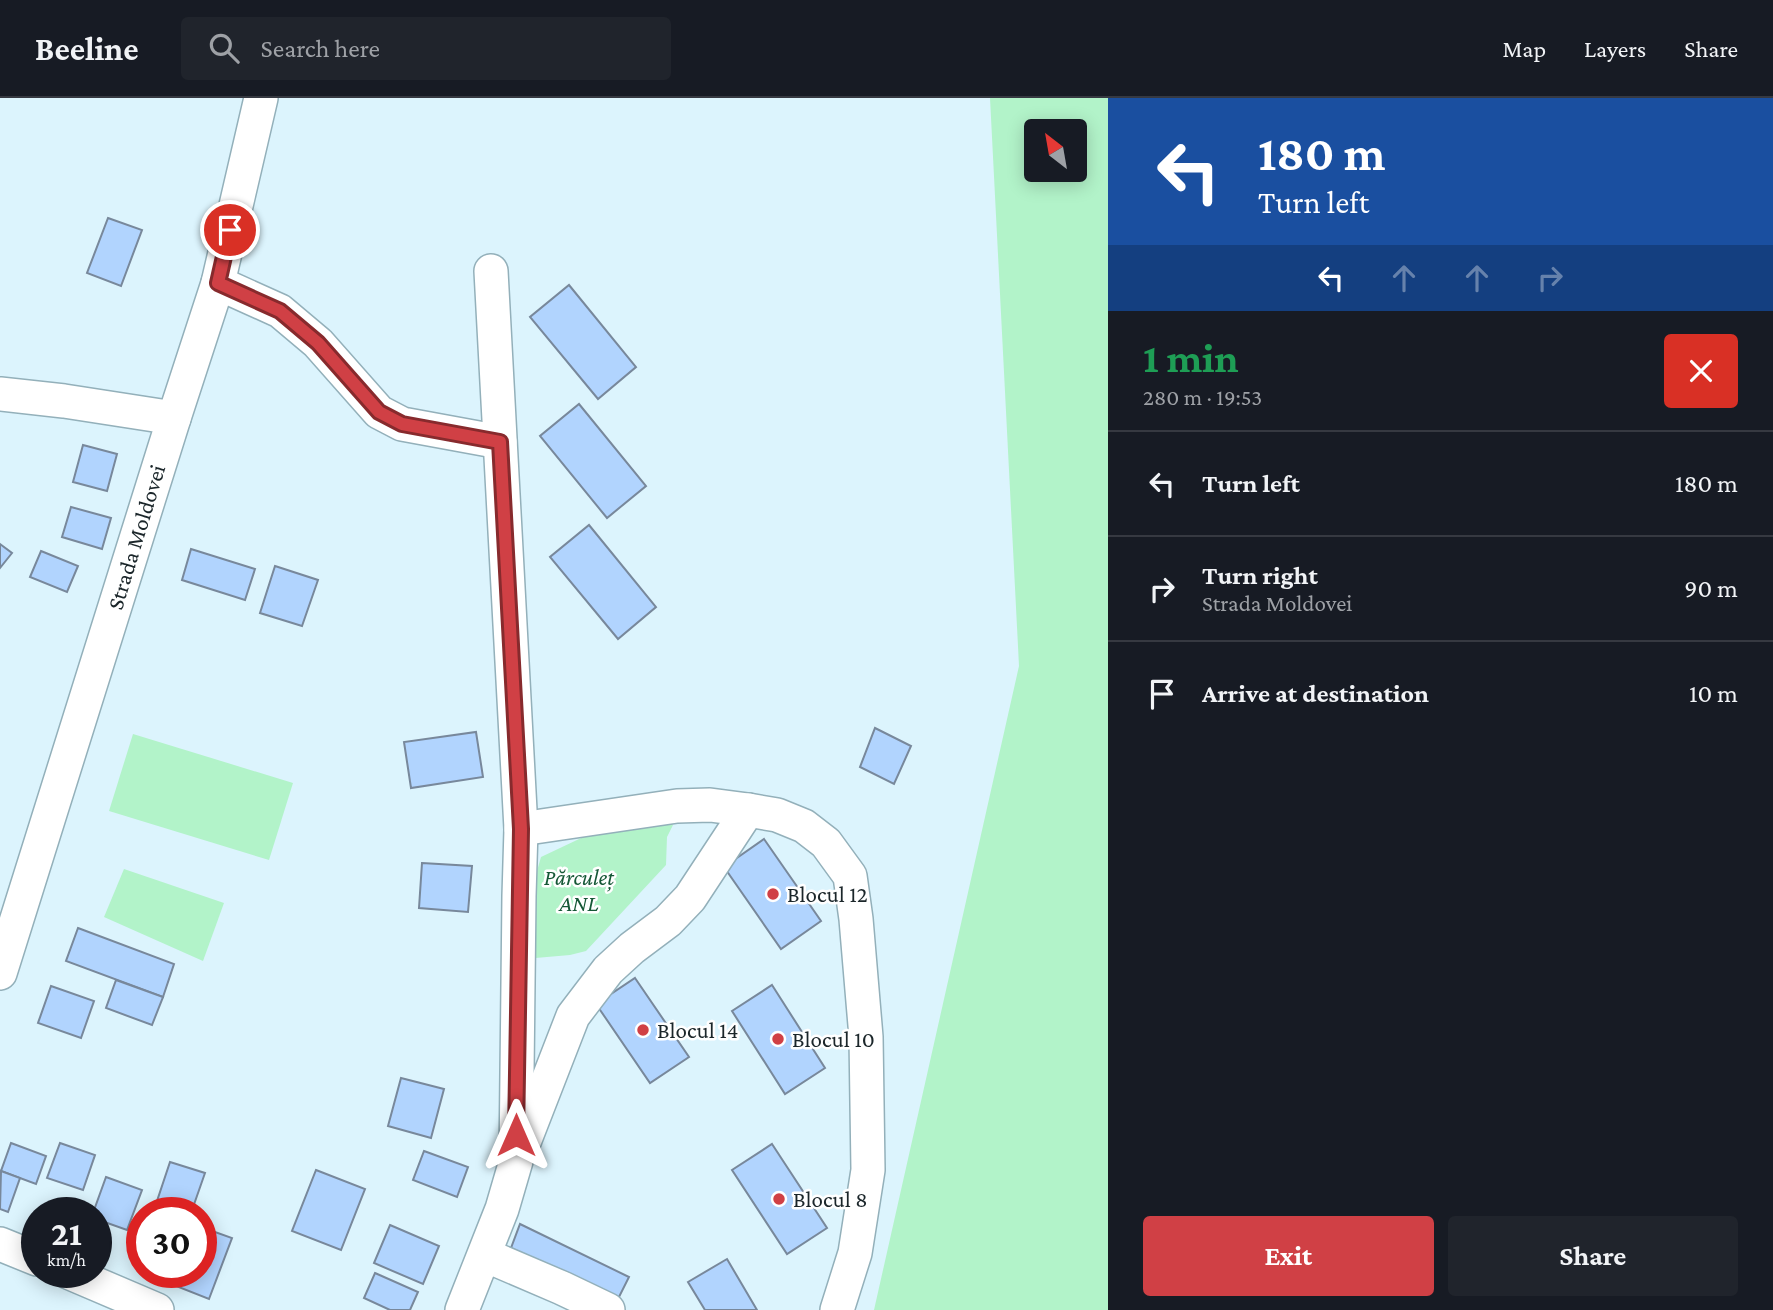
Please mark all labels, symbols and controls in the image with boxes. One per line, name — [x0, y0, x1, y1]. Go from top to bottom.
search box — [181, 17, 671, 80]
icon: search — [205, 29, 243, 67]
text: Beeline — [35, 30, 139, 67]
text: Search here — [261, 34, 380, 63]
text: Map — [1502, 35, 1546, 62]
text: Layers — [1584, 35, 1646, 62]
text: Share — [1684, 35, 1738, 62]
north arrow — [1024, 119, 1087, 182]
map controls — [1024, 119, 1087, 182]
icon: left — [1143, 126, 1234, 217]
text: 180 m — [1258, 126, 1386, 181]
text: Turn left — [1258, 184, 1369, 220]
pin — [200, 200, 260, 260]
icon: arrive — [211, 211, 249, 249]
icon: left — [1312, 259, 1350, 297]
icon: ahead — [1385, 259, 1423, 297]
icon: ahead — [1458, 259, 1496, 297]
icon: right — [1531, 259, 1569, 297]
text: 1 min — [1143, 334, 1239, 381]
button: close — [1664, 334, 1738, 408]
text: 280 m · 19:53 — [1143, 384, 1262, 410]
street label: Strada Moldovei — [102, 461, 170, 613]
icon: left — [1143, 465, 1181, 503]
text: Turn left — [1202, 469, 1300, 498]
text: 180 m — [1675, 469, 1738, 498]
text: Turn right — [1202, 561, 1318, 590]
icon: right — [1143, 570, 1181, 608]
text: 90 m — [1684, 574, 1738, 603]
text: Strada Moldovei — [1202, 590, 1352, 616]
icon: arrive — [1143, 675, 1181, 713]
text: Arrive at destination — [1202, 679, 1429, 708]
text: 10 m — [1689, 679, 1738, 708]
park label: Părculeț ANL — [544, 864, 615, 916]
place label: Blocul 12 — [787, 881, 868, 907]
marker: Blocul 12 — [765, 886, 781, 902]
place label: Blocul 14 — [657, 1017, 739, 1043]
marker: Blocul 14 — [635, 1022, 651, 1038]
place label: Blocul 10 — [792, 1026, 875, 1052]
marker: Blocul 10 — [770, 1031, 786, 1047]
position arrow — [479, 1098, 553, 1172]
place label: Blocul 8 — [793, 1186, 868, 1212]
marker: Blocul 8 — [771, 1191, 787, 1207]
speed limit sign: 30 — [126, 1197, 217, 1288]
text: 21 — [51, 1214, 82, 1253]
button: Exit — [1143, 1216, 1434, 1296]
button: Share — [1448, 1216, 1738, 1296]
text: km/h — [47, 1250, 86, 1270]

